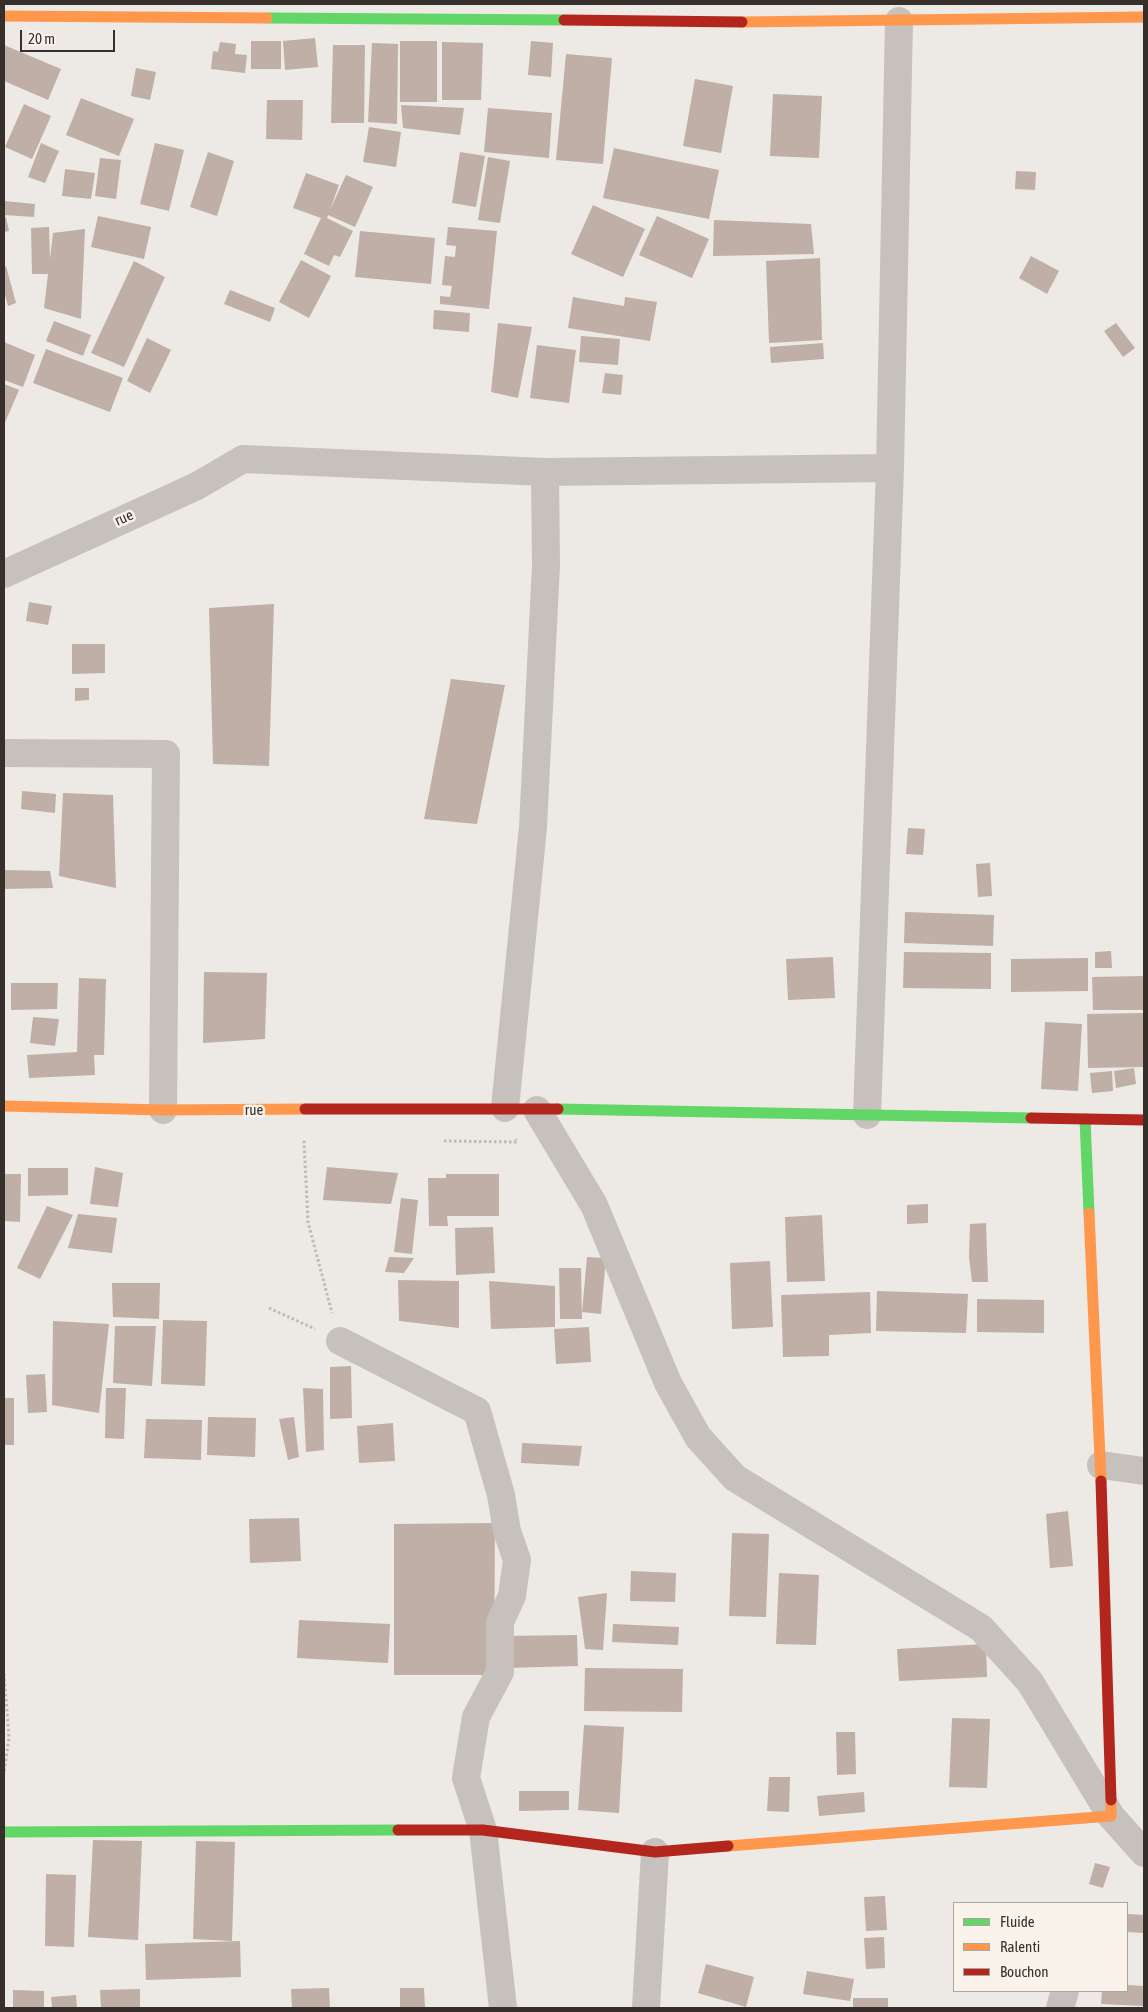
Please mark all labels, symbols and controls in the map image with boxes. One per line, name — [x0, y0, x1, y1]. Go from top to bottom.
scale bar — [22, 20, 118, 52]
text: 20 m — [28, 30, 55, 47]
street label: rue — [112, 506, 136, 530]
street label: rue — [245, 1101, 263, 1119]
legend — [953, 1902, 1128, 1992]
text: Fluide — [1000, 1913, 1035, 1930]
text: Ralenti — [1000, 1938, 1040, 1955]
text: Bouchon — [1000, 1963, 1049, 1980]

